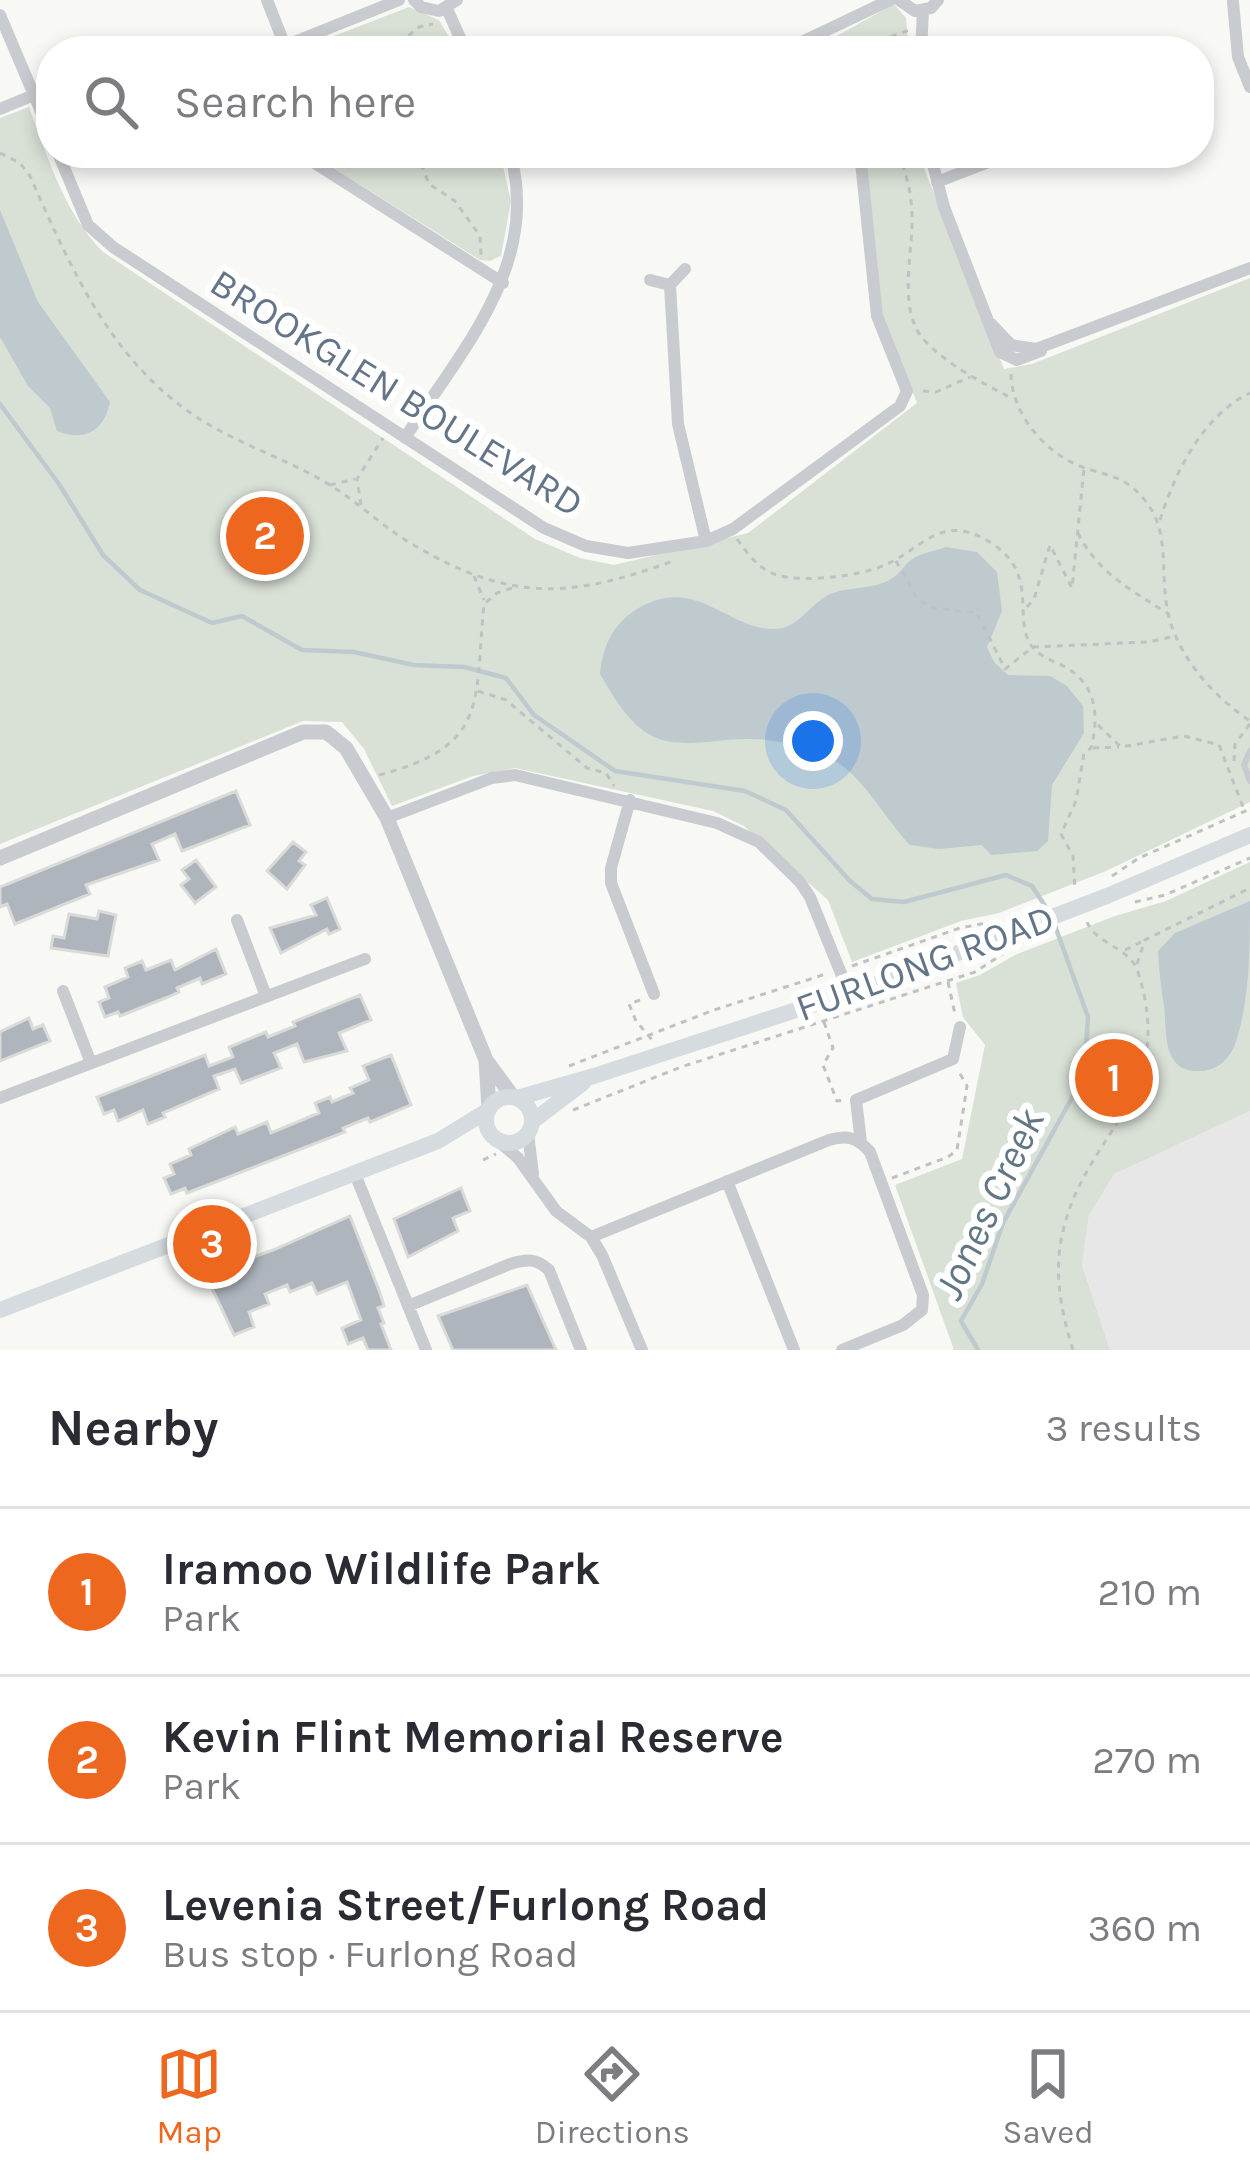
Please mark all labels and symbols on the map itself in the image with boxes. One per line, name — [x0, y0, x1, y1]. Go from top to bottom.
street label: BROOKGLEN BOULEVARD — [202, 259, 592, 527]
pin: 2 — [226, 491, 304, 581]
your location — [783, 711, 843, 771]
street label: FURLONG ROAD — [790, 895, 1060, 1031]
pin: 1 — [1075, 1033, 1153, 1123]
water label: Jones Creek — [923, 1100, 1055, 1307]
pin: 3 — [173, 1199, 251, 1289]

